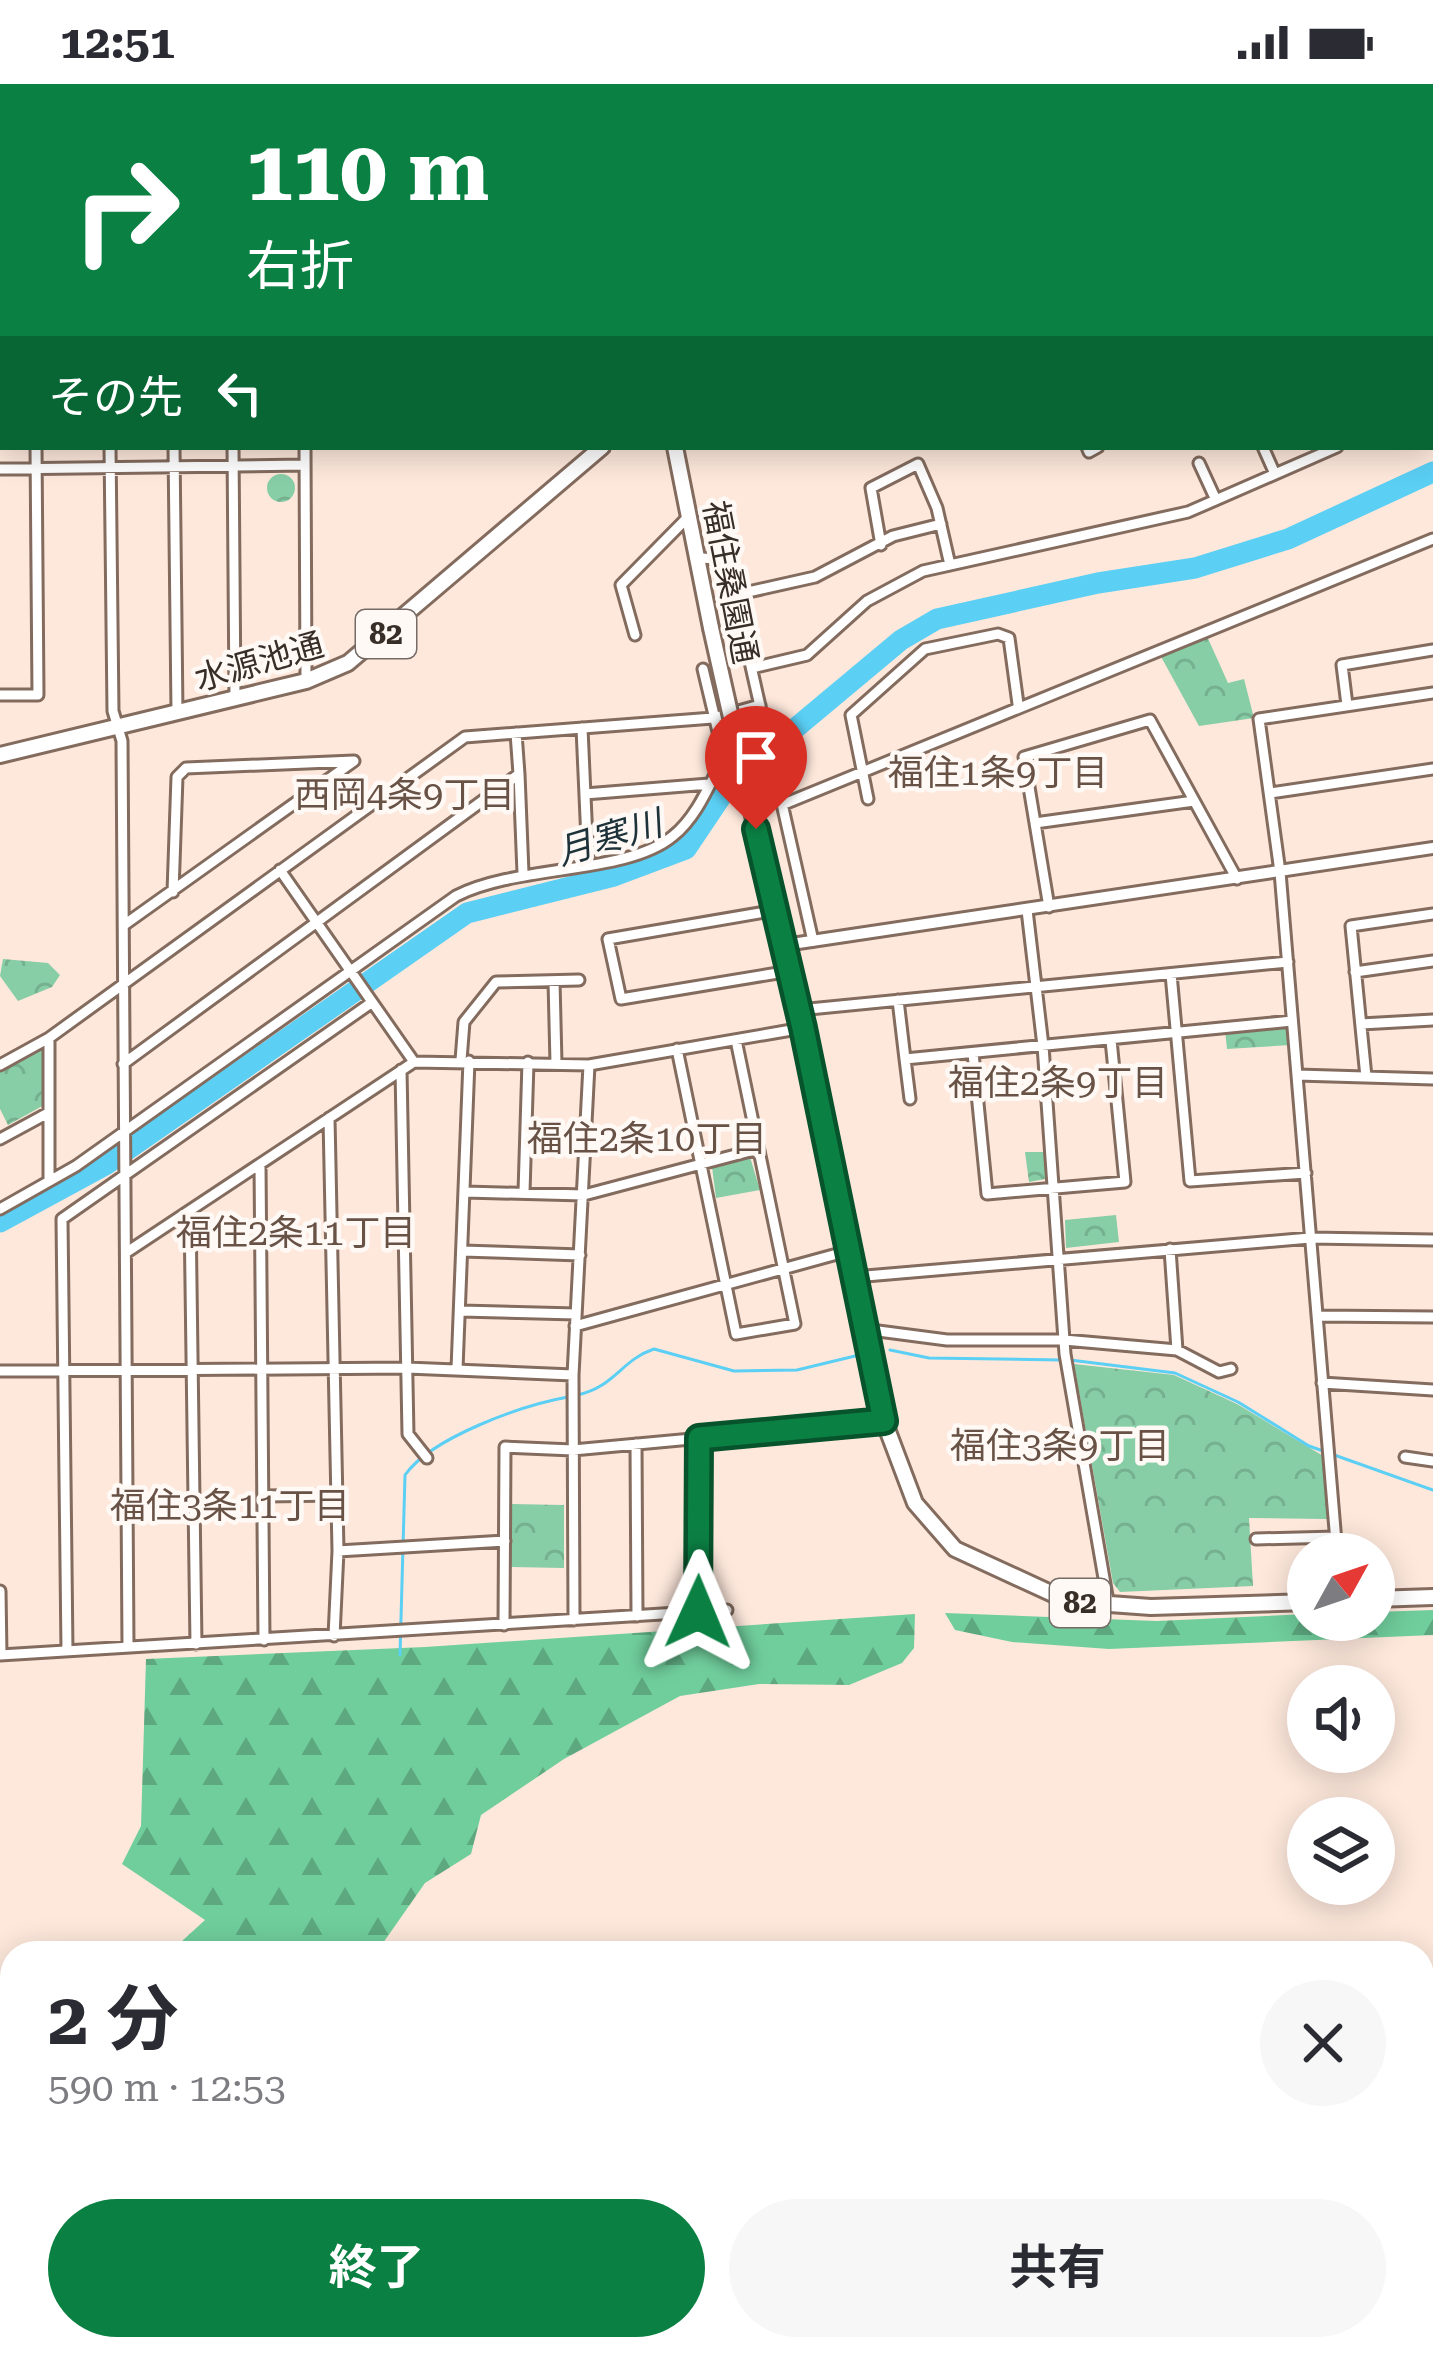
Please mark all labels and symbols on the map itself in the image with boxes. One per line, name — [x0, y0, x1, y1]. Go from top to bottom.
street label: 福住桑園通 — [696, 497, 765, 667]
road number: 82 — [356, 610, 416, 658]
street label: 水源池通 — [190, 625, 328, 698]
pin — [705, 706, 807, 829]
district label: 福住1条9丁目 — [888, 752, 1108, 794]
district label: 西岡4条9丁目 — [295, 774, 515, 816]
water label: 月寒川 — [552, 801, 671, 874]
district label: 福住2条9丁目 — [948, 1062, 1168, 1104]
district label: 福住2条10丁目 — [527, 1118, 767, 1160]
district label: 福住2条11丁目 — [176, 1212, 416, 1254]
district label: 福住3条9丁目 — [950, 1425, 1170, 1467]
district label: 福住3条11丁目 — [110, 1485, 350, 1527]
north arrow — [1287, 1533, 1395, 1641]
position arrow — [635, 1549, 761, 1675]
road number: 82 — [1050, 1579, 1110, 1627]

